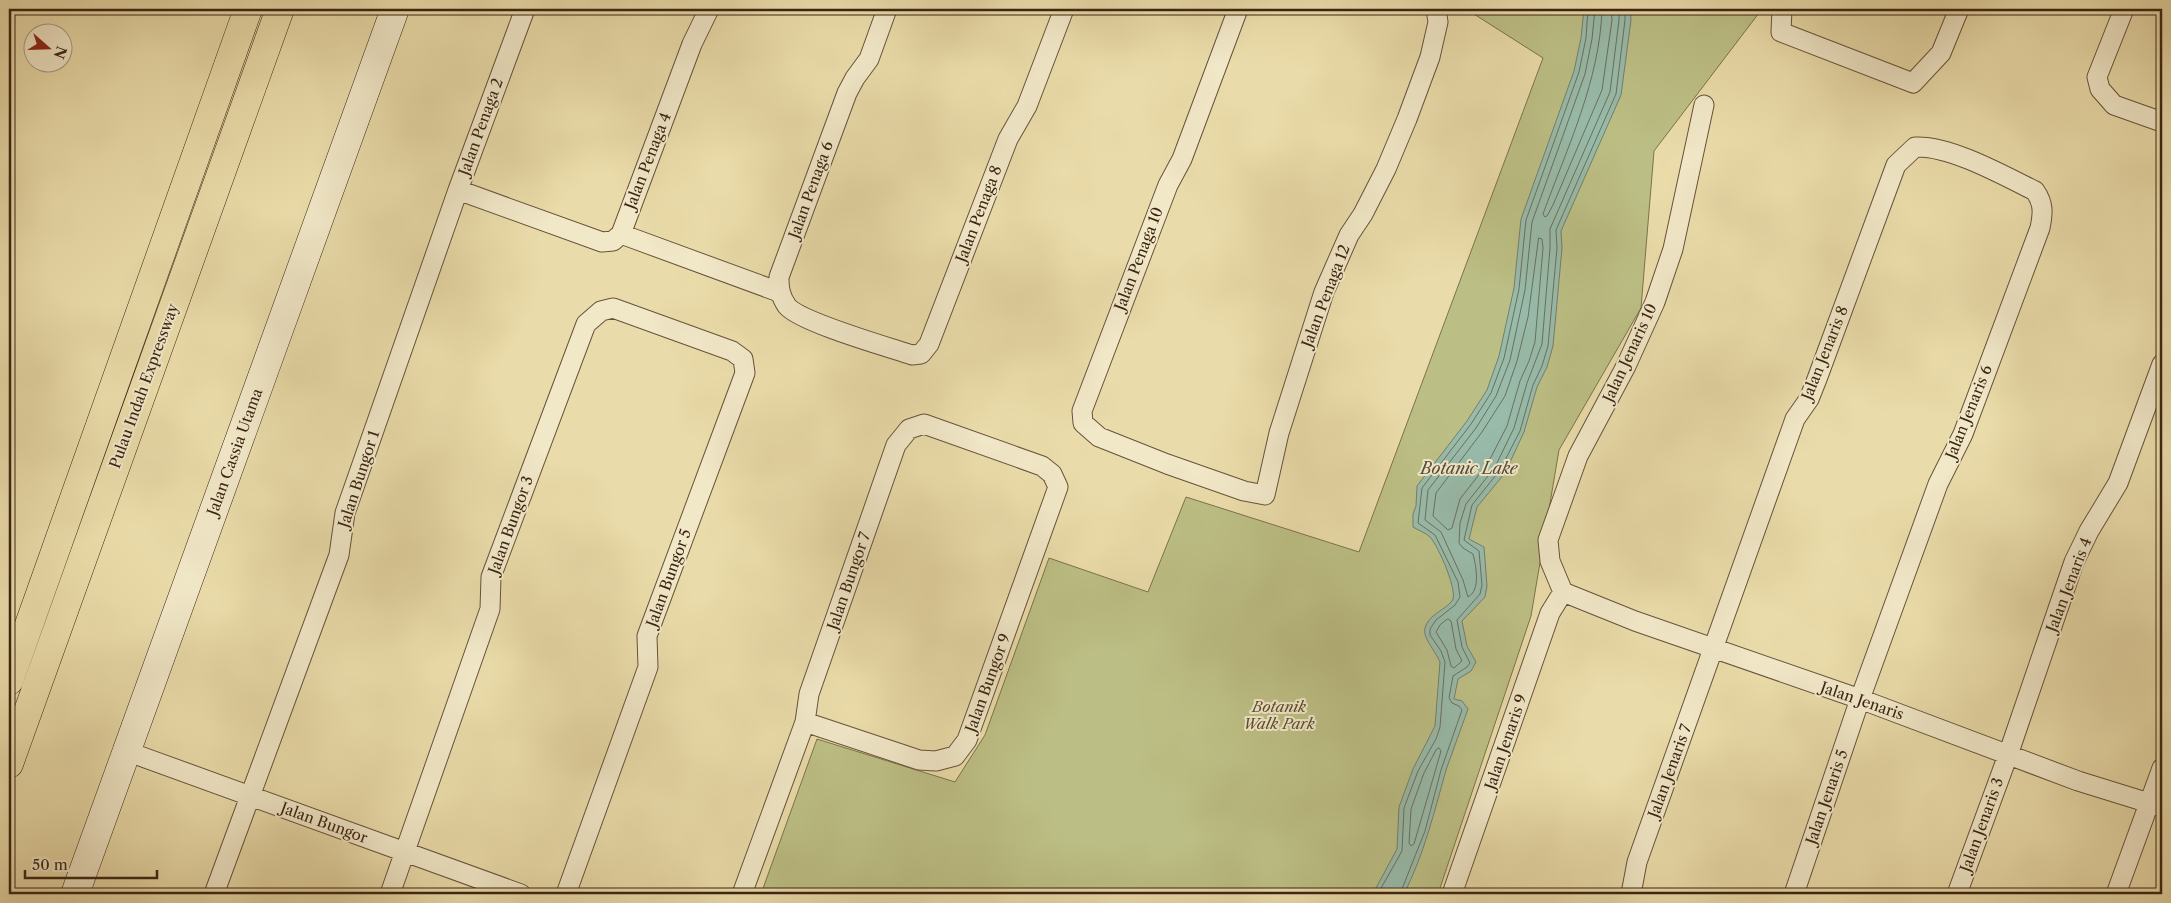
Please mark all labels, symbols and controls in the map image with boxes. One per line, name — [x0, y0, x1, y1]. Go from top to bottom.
north arrow — [22, 22, 72, 72]
text: N — [50, 44, 71, 61]
street label: Jalan Penaga 2 — [453, 76, 507, 180]
street label: Jalan Penaga 4 — [620, 110, 675, 214]
street label: Jalan Penaga 6 — [783, 138, 837, 243]
street label: Jalan Penaga 8 — [951, 162, 1006, 267]
street label: Jalan Penaga 10 — [1109, 204, 1167, 315]
street label: Jalan Penaga 12 — [1297, 242, 1354, 352]
street label: Pulau Indah Expressway — [105, 300, 182, 471]
street label: Jalan Jenaris 10 — [1598, 300, 1661, 407]
street label: Jalan Jenaris 8 — [1796, 303, 1852, 405]
street label: Jalan Jenaris 6 — [1940, 362, 1996, 463]
street label: Jalan Cassia Utama — [202, 386, 266, 520]
street label: Jalan Bungor 1 — [333, 427, 383, 532]
water label: Botanic Lake — [1419, 458, 1519, 478]
street label: Jalan Bungor 3 — [483, 473, 537, 578]
street label: Jalan Bungor 5 — [641, 526, 695, 631]
street label: Jalan Bungor 7 — [822, 529, 874, 634]
street label: Jalan Jenaris 4 — [2041, 535, 2095, 637]
street label: Jalan Bungor 9 — [960, 631, 1014, 737]
street label: Jalan Jenaris — [1816, 677, 1906, 724]
street label: Jalan Jenaris 9 — [1480, 692, 1531, 794]
park label: Botanik Walk Park — [1243, 697, 1315, 733]
street label: Jalan Jenaris 7 — [1643, 721, 1695, 822]
street label: Jalan Jenaris 5 — [1801, 747, 1852, 849]
street label: Jalan Jenaris 3 — [1955, 775, 2007, 877]
street label: Jalan Bungor — [276, 797, 371, 847]
scale bar — [25, 848, 158, 880]
text: 50 m — [32, 855, 68, 874]

